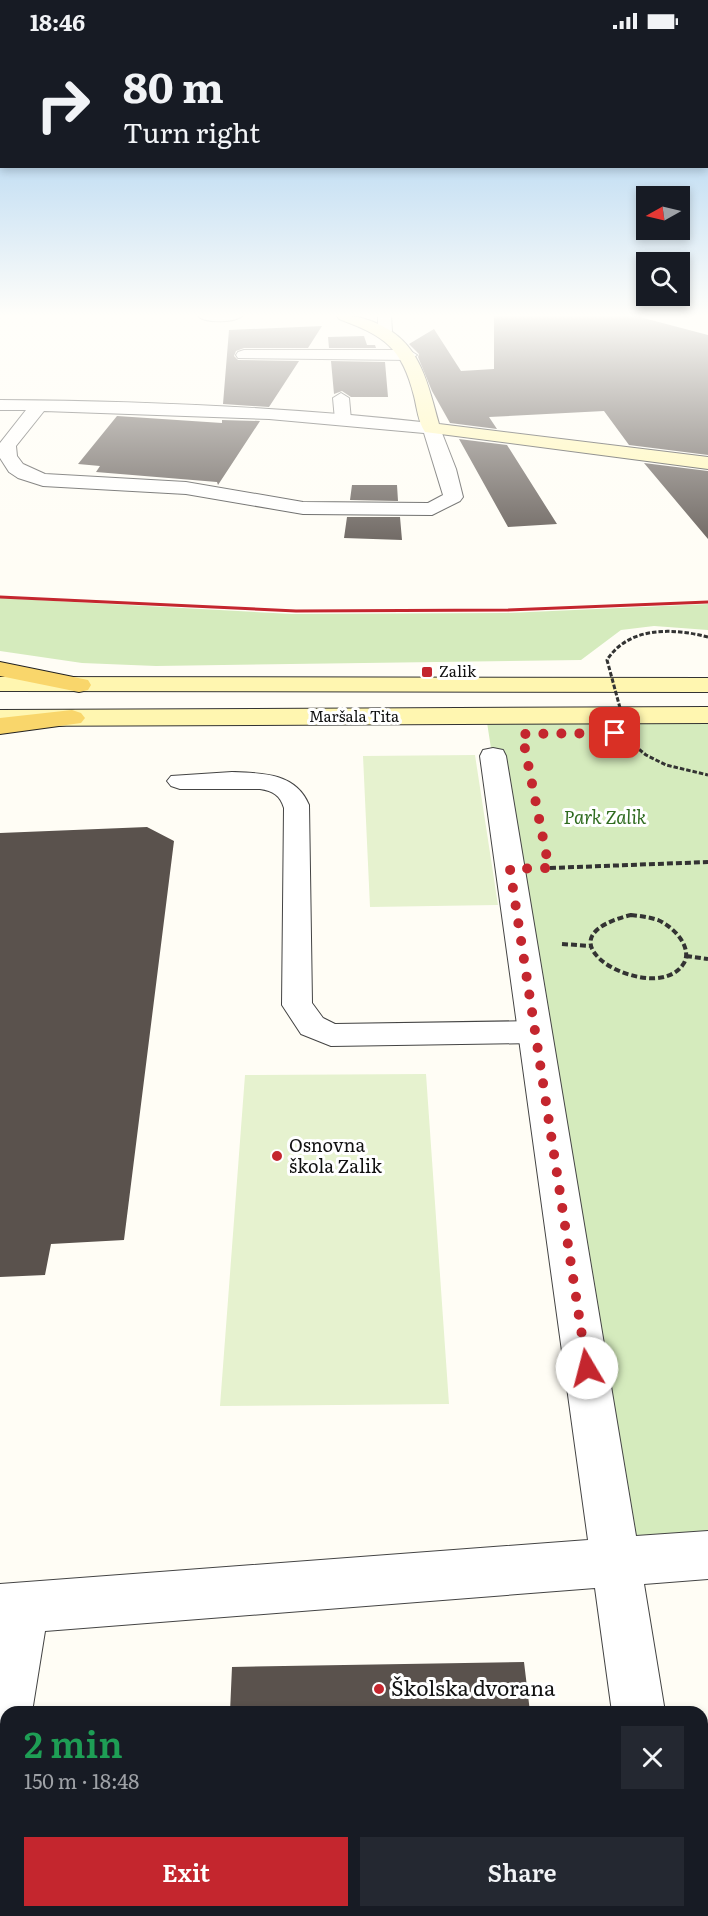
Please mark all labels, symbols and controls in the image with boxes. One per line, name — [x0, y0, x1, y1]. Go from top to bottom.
text: 18:46 — [30, 5, 85, 38]
text: 80 m — [123, 54, 224, 116]
icon: right — [24, 66, 102, 144]
text: Turn right — [123, 111, 260, 151]
north arrow — [636, 186, 690, 240]
map controls — [636, 186, 690, 306]
button: search — [636, 252, 690, 306]
place label: Zalik — [439, 659, 477, 682]
marker: Zalik — [420, 665, 434, 679]
street label: Maršala Tita — [309, 704, 400, 727]
pin — [589, 707, 640, 758]
icon: arrive — [598, 716, 631, 749]
park label: Park Zalik — [564, 803, 647, 830]
place label: Osnovna škola Zalik — [289, 1131, 383, 1179]
marker: Osnovna škola Zalik — [270, 1149, 284, 1163]
position arrow — [555, 1336, 619, 1400]
place label: Školska dvorana — [391, 1671, 556, 1702]
marker: Školska dvorana — [372, 1682, 386, 1696]
text: 2 min — [24, 1716, 123, 1769]
button: close — [621, 1726, 684, 1789]
text: 150 m · 18:48 — [24, 1765, 139, 1795]
button: Exit — [24, 1837, 348, 1906]
button: Share — [360, 1837, 684, 1906]

